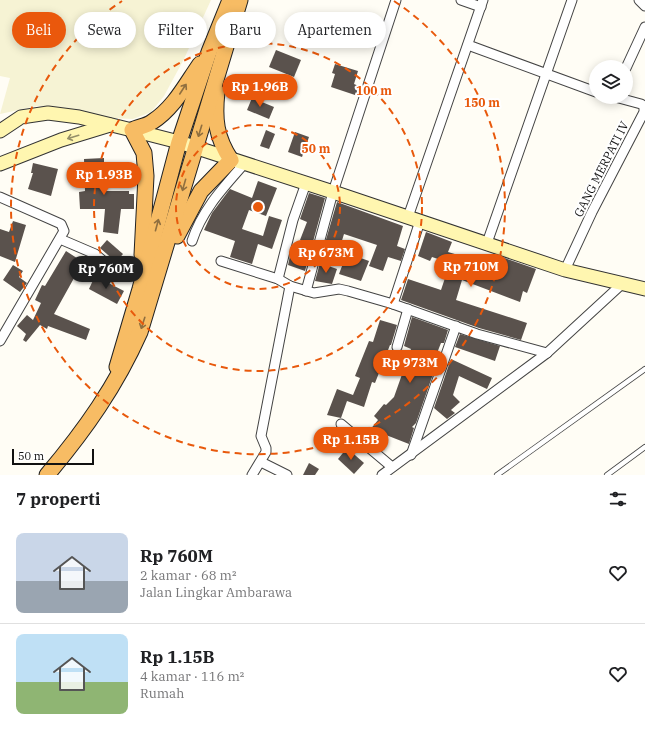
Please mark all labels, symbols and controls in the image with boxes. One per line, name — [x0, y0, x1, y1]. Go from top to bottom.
chip: Beli — [12, 12, 66, 48]
chip: Sewa — [74, 12, 136, 48]
chip: Filter — [144, 12, 207, 48]
chip: Baru — [215, 12, 276, 48]
chip: Apartemen — [284, 12, 386, 48]
map controls — [589, 60, 633, 104]
button: layers — [589, 60, 633, 104]
pin: Rp 1.96B — [219, 74, 301, 108]
text: Rp 1.96B — [231, 78, 289, 95]
one-way arrow — [179, 83, 187, 95]
text: 100 m — [356, 83, 392, 98]
text: 150 m — [464, 95, 500, 110]
street label: GANG MERPATI IV — [570, 119, 632, 219]
one-way arrow — [195, 124, 203, 136]
one-way arrow — [66, 134, 79, 141]
text: 50 m — [302, 141, 331, 156]
pin: Rp 1.93B — [63, 162, 145, 196]
text: Rp 1.93B — [75, 166, 133, 183]
one-way arrow — [180, 179, 187, 192]
centre of rings — [251, 200, 265, 214]
one-way arrow — [154, 219, 161, 232]
pin: Rp 673M — [289, 240, 363, 274]
text: Rp 673M — [298, 244, 354, 261]
pin: Rp 710M — [434, 254, 508, 288]
pin: Rp 760M — [69, 256, 143, 290]
text: Rp 710M — [443, 258, 499, 275]
text: Rp 760M — [78, 260, 134, 277]
one-way arrow — [139, 317, 146, 330]
pin: Rp 973M — [373, 350, 447, 384]
text: Rp 973M — [382, 354, 438, 371]
pin: Rp 1.15B — [310, 427, 392, 461]
text: Rp 1.15B — [322, 431, 380, 448]
scale bar — [12, 447, 94, 466]
text: 50 m — [18, 449, 44, 463]
text: 7 properti — [16, 488, 101, 510]
icon: filters — [607, 488, 629, 510]
text: Rp 760M — [140, 545, 213, 567]
icon: home — [48, 549, 96, 597]
icon: heart — [607, 562, 629, 584]
text: 2 kamar · 68 m² — [140, 567, 237, 584]
text: Jalan Lingkar Ambarawa — [140, 584, 292, 601]
text: Rp 1.15B — [140, 646, 215, 668]
icon: home — [48, 650, 96, 698]
icon: heart — [607, 663, 629, 685]
text: 4 kamar · 116 m² — [140, 668, 244, 685]
text: Rumah — [140, 685, 184, 702]

